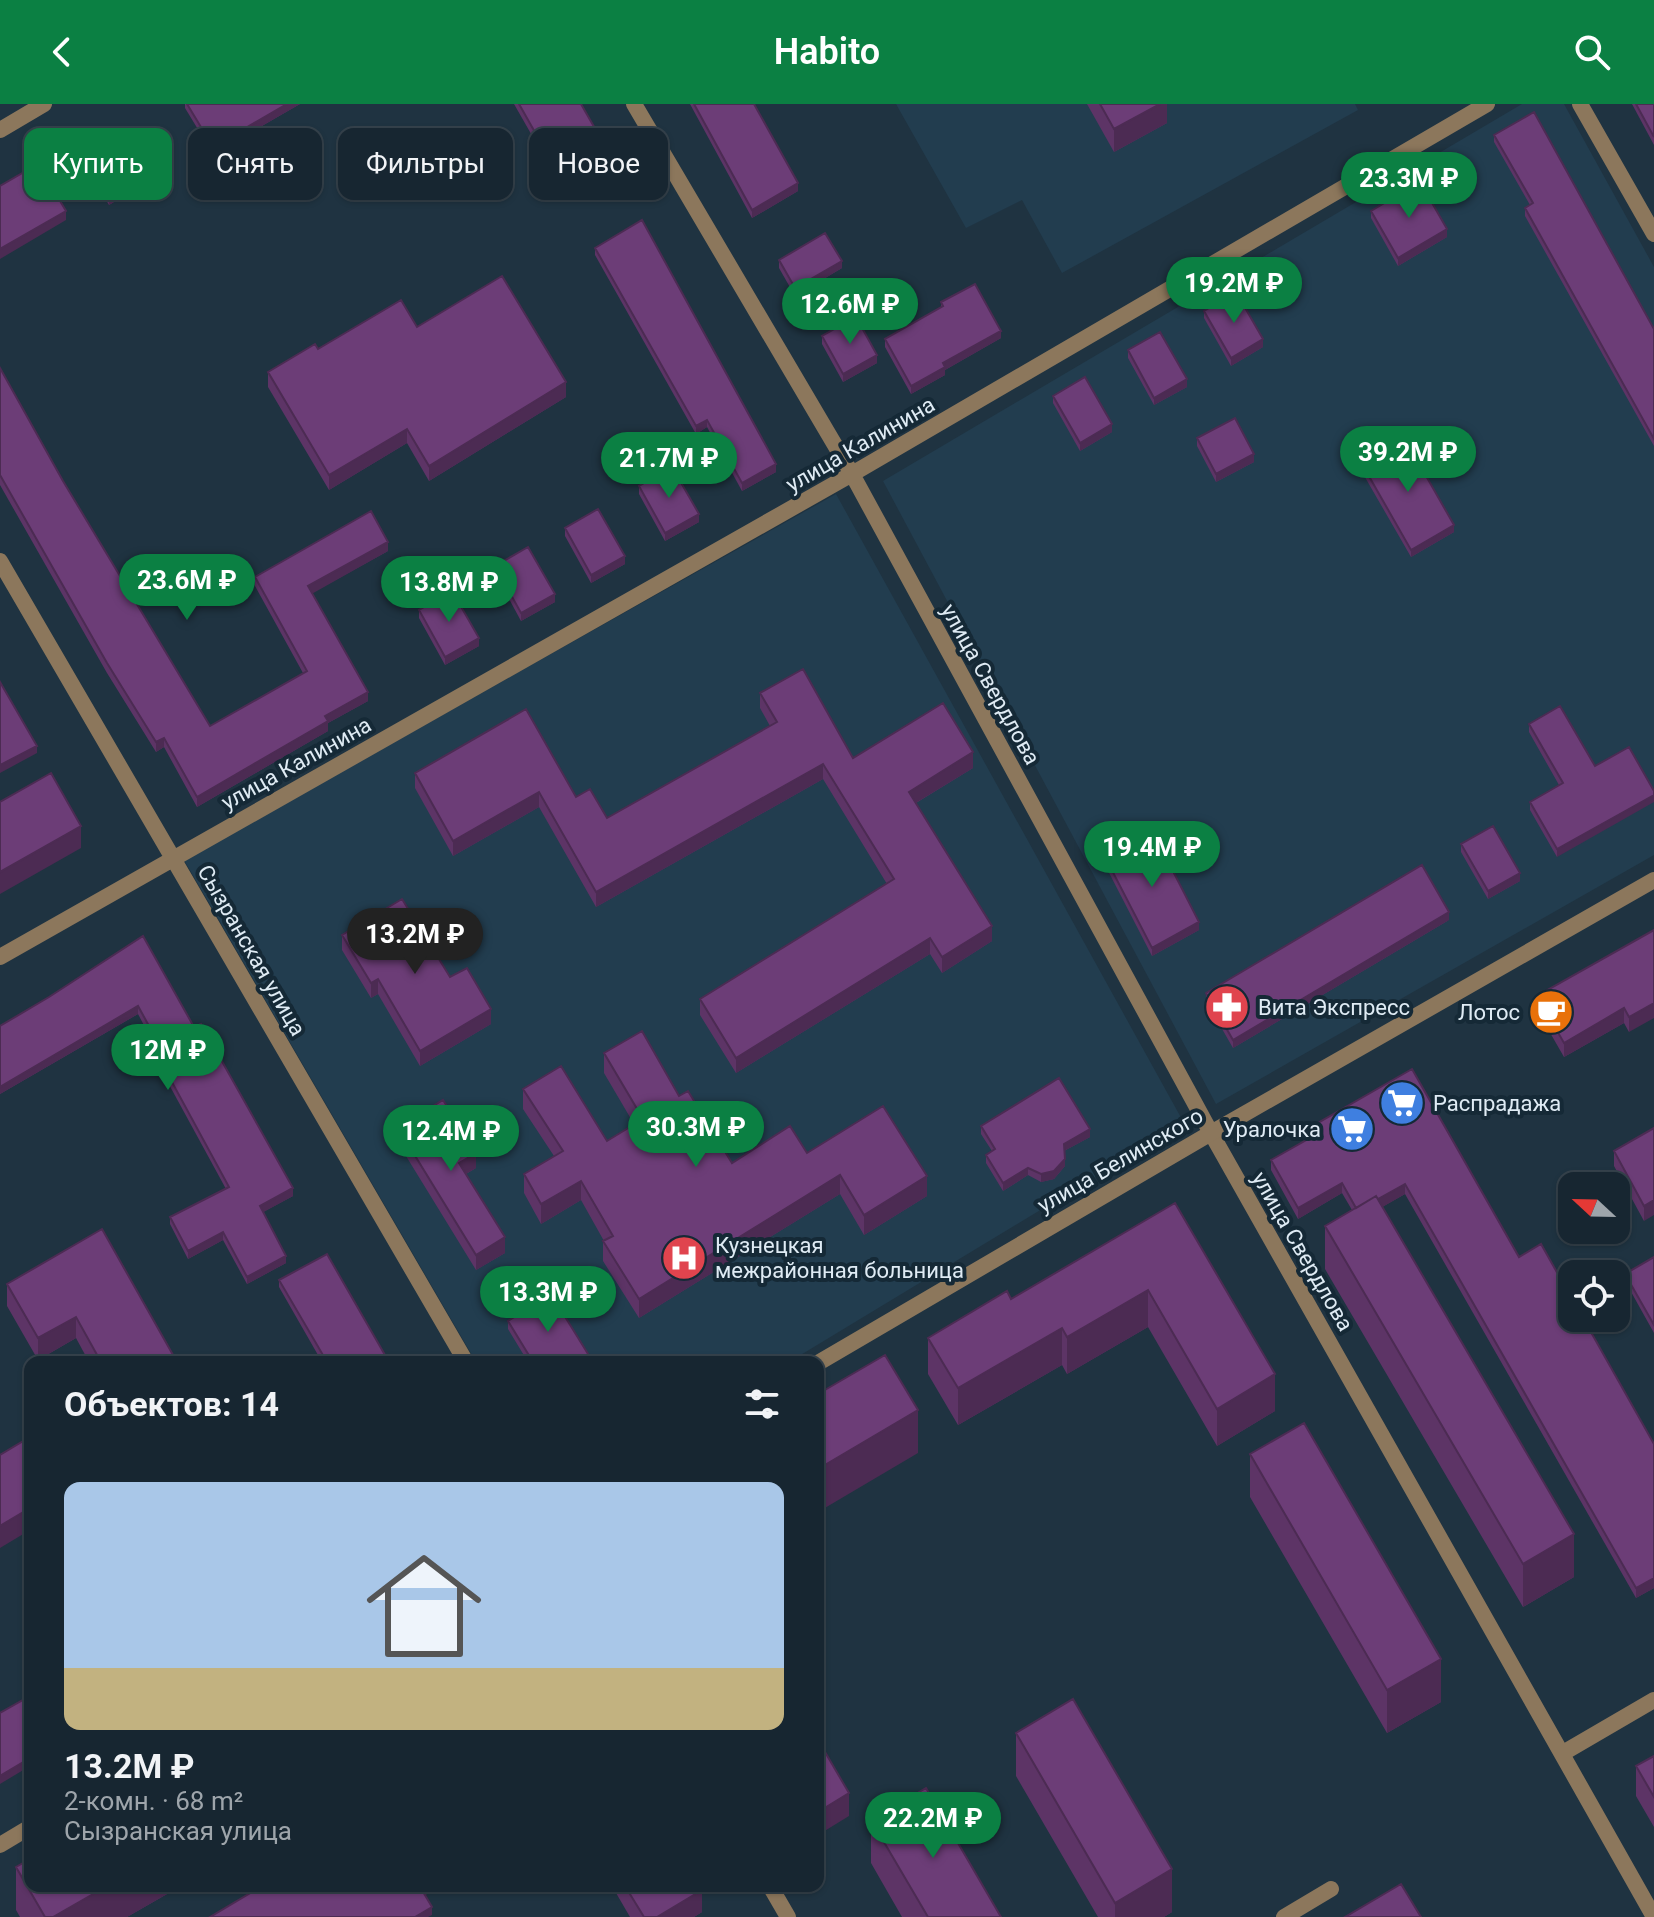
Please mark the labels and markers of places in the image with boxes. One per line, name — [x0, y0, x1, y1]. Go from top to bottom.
pin: 23.3M ₽ — [1335, 152, 1483, 220]
pin: 19.2M ₽ — [1160, 257, 1308, 325]
pin: 12.6M ₽ — [776, 278, 924, 346]
pin: 39.2M ₽ — [1334, 426, 1482, 494]
pin: 21.7M ₽ — [595, 432, 743, 500]
pin: 23.6M ₽ — [113, 554, 261, 622]
pin: 13.8M ₽ — [375, 556, 523, 624]
pin: 19.4M ₽ — [1078, 821, 1226, 889]
pin: 13.2M ₽ — [341, 908, 489, 976]
pharmacy icon: Вита Экспресс — [1203, 983, 1251, 1031]
cafe icon: Лотос — [1527, 988, 1575, 1036]
place label: Вита Экспресс — [1258, 995, 1410, 1020]
place label: Лотос — [1458, 1000, 1520, 1025]
pin: 12M ₽ — [112, 1024, 224, 1092]
supermarket icon: Распрадажа — [1378, 1079, 1426, 1127]
place label: Распрадажа — [1433, 1091, 1561, 1116]
pin: 30.3M ₽ — [622, 1101, 770, 1169]
pin: 12.4M ₽ — [377, 1105, 525, 1173]
supermarket icon: Уралочка — [1328, 1105, 1376, 1153]
place label: Уралочка — [1223, 1117, 1321, 1142]
place label: Кузнецкая межрайонная больница — [715, 1233, 964, 1283]
hospital icon: Кузнецкая межрайонная больница — [660, 1234, 708, 1282]
pin: 13.3M ₽ — [474, 1266, 622, 1334]
pin: 22.2M ₽ — [859, 1792, 1007, 1860]

